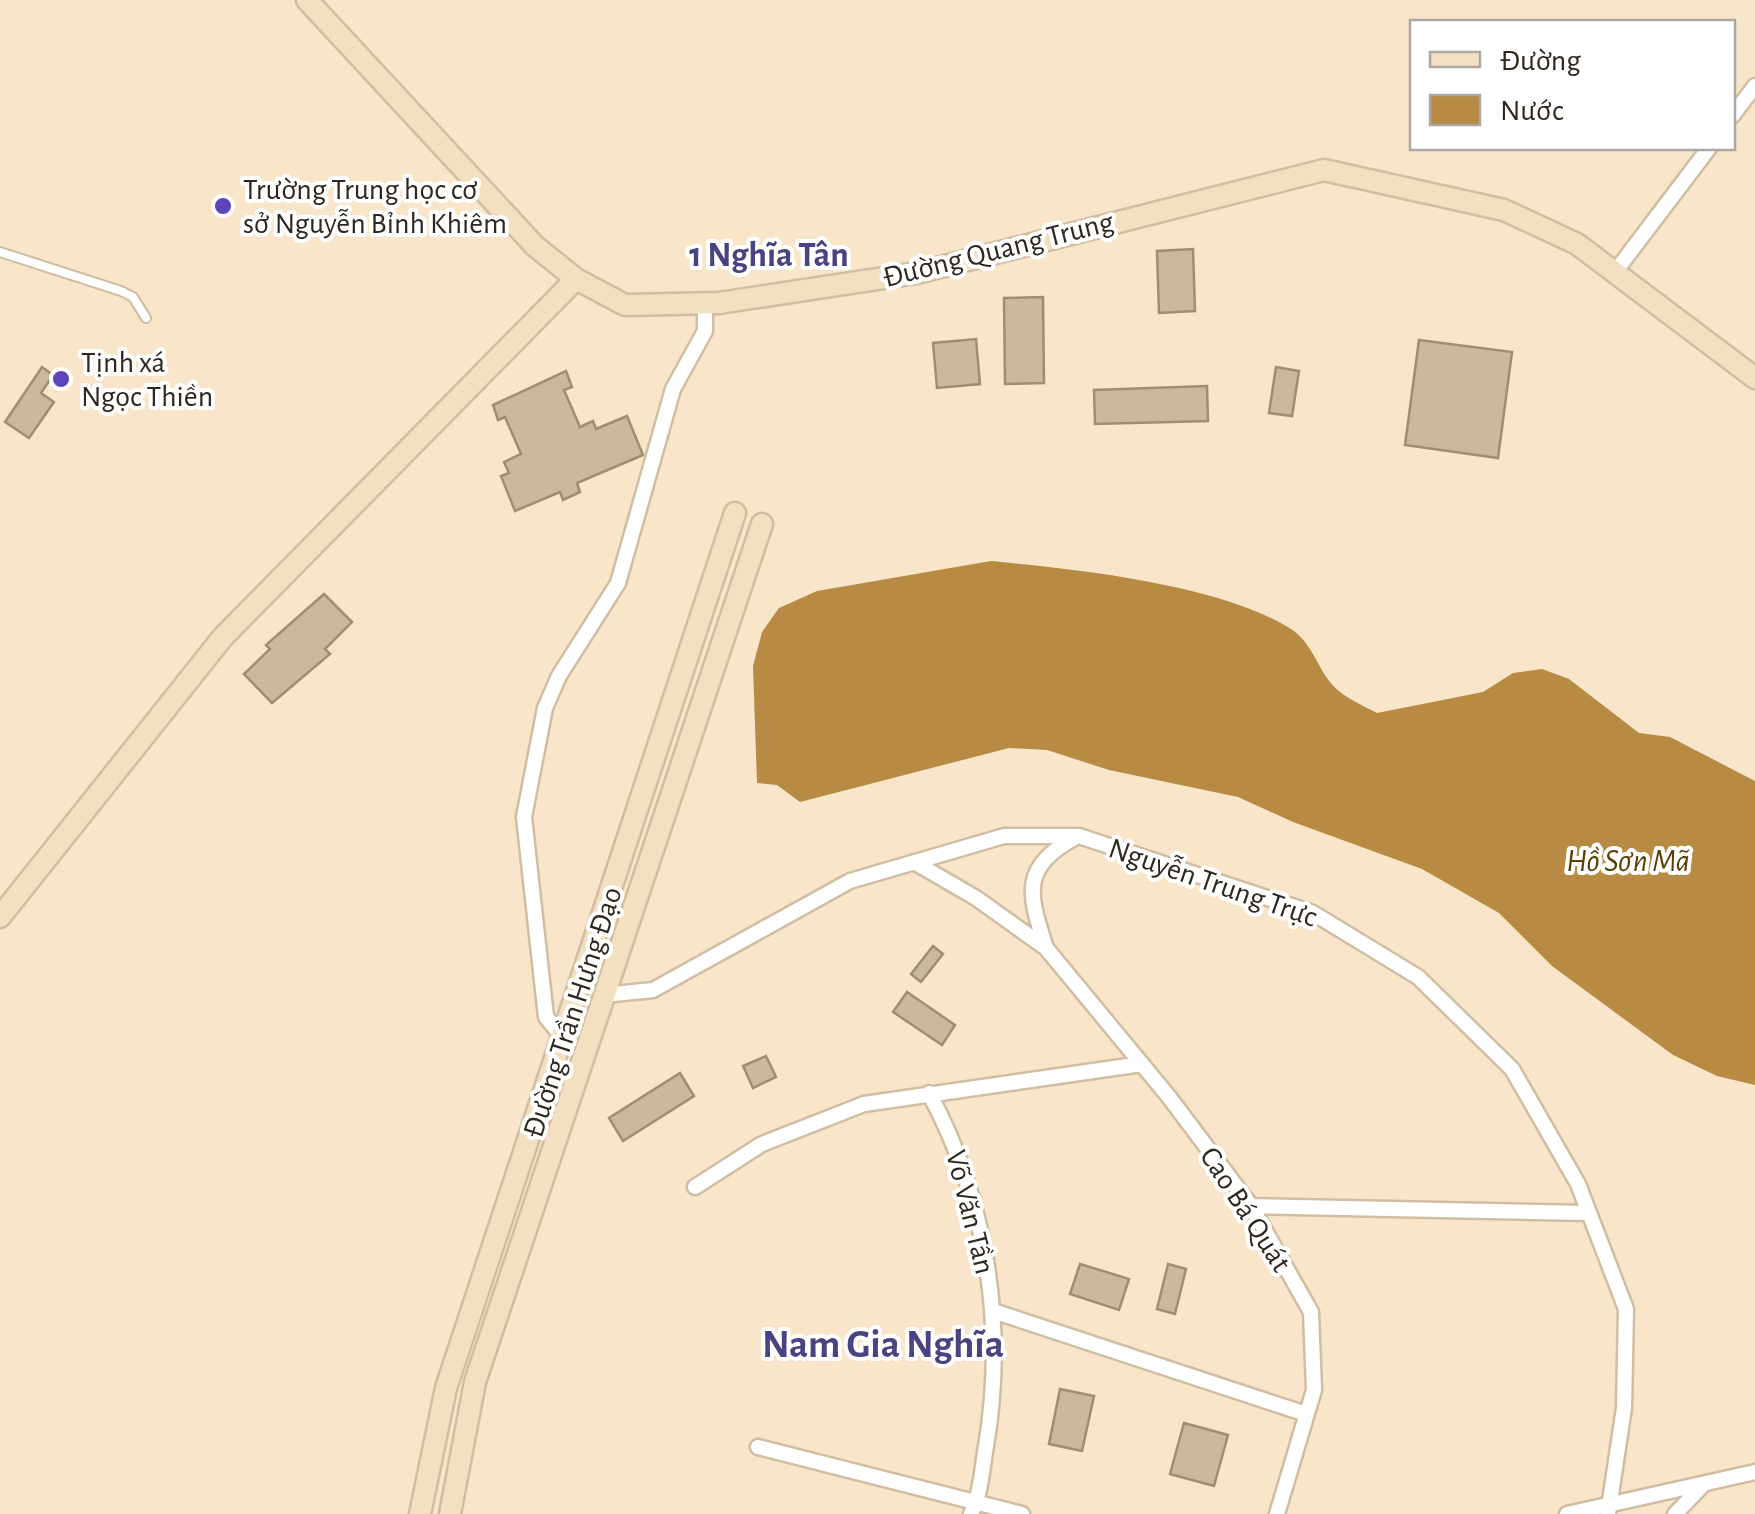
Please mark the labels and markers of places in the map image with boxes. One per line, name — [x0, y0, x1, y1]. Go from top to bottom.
place label: Trường Trung học cơ sở Nguyễn Bỉnh Khiêm — [243, 175, 507, 239]
marker: Trường Trung học cơ sở Nguyễn Bỉnh Khiêm — [212, 195, 234, 217]
place label: Tịnh xá Ngọc Thiền — [81, 348, 213, 412]
marker: Tịnh xá Ngọc Thiền — [50, 368, 72, 390]

